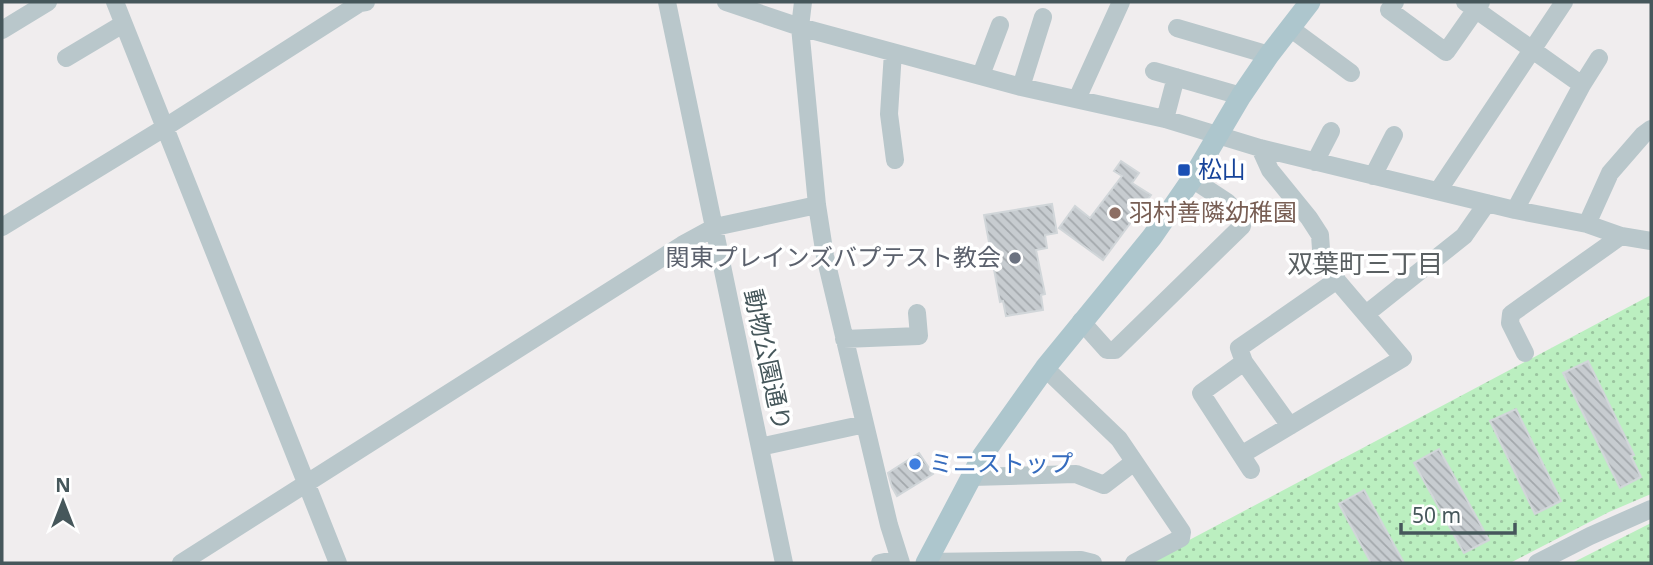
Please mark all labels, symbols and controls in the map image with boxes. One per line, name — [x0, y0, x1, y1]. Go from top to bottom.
place label: 松山 — [1198, 152, 1246, 185]
marker: 松山 — [1176, 162, 1192, 178]
place label: 羽村善隣幼稚園 — [1129, 195, 1297, 228]
marker: 羽村善隣幼稚園 — [1107, 205, 1123, 221]
place label: 関東プレインズバプテスト教会 — [665, 240, 1001, 273]
district label: 双葉町三丁目 — [1287, 245, 1443, 281]
marker: 関東プレインズバプテスト教会 — [1007, 250, 1023, 266]
street label: 動物公園通り — [737, 286, 800, 434]
place label: ミニストップ — [929, 446, 1073, 479]
marker: ミニストップ — [907, 456, 923, 472]
north arrow — [28, 467, 98, 537]
text: N — [55, 472, 71, 498]
scale bar — [1401, 491, 1515, 536]
text: 50 m — [1412, 501, 1461, 529]

